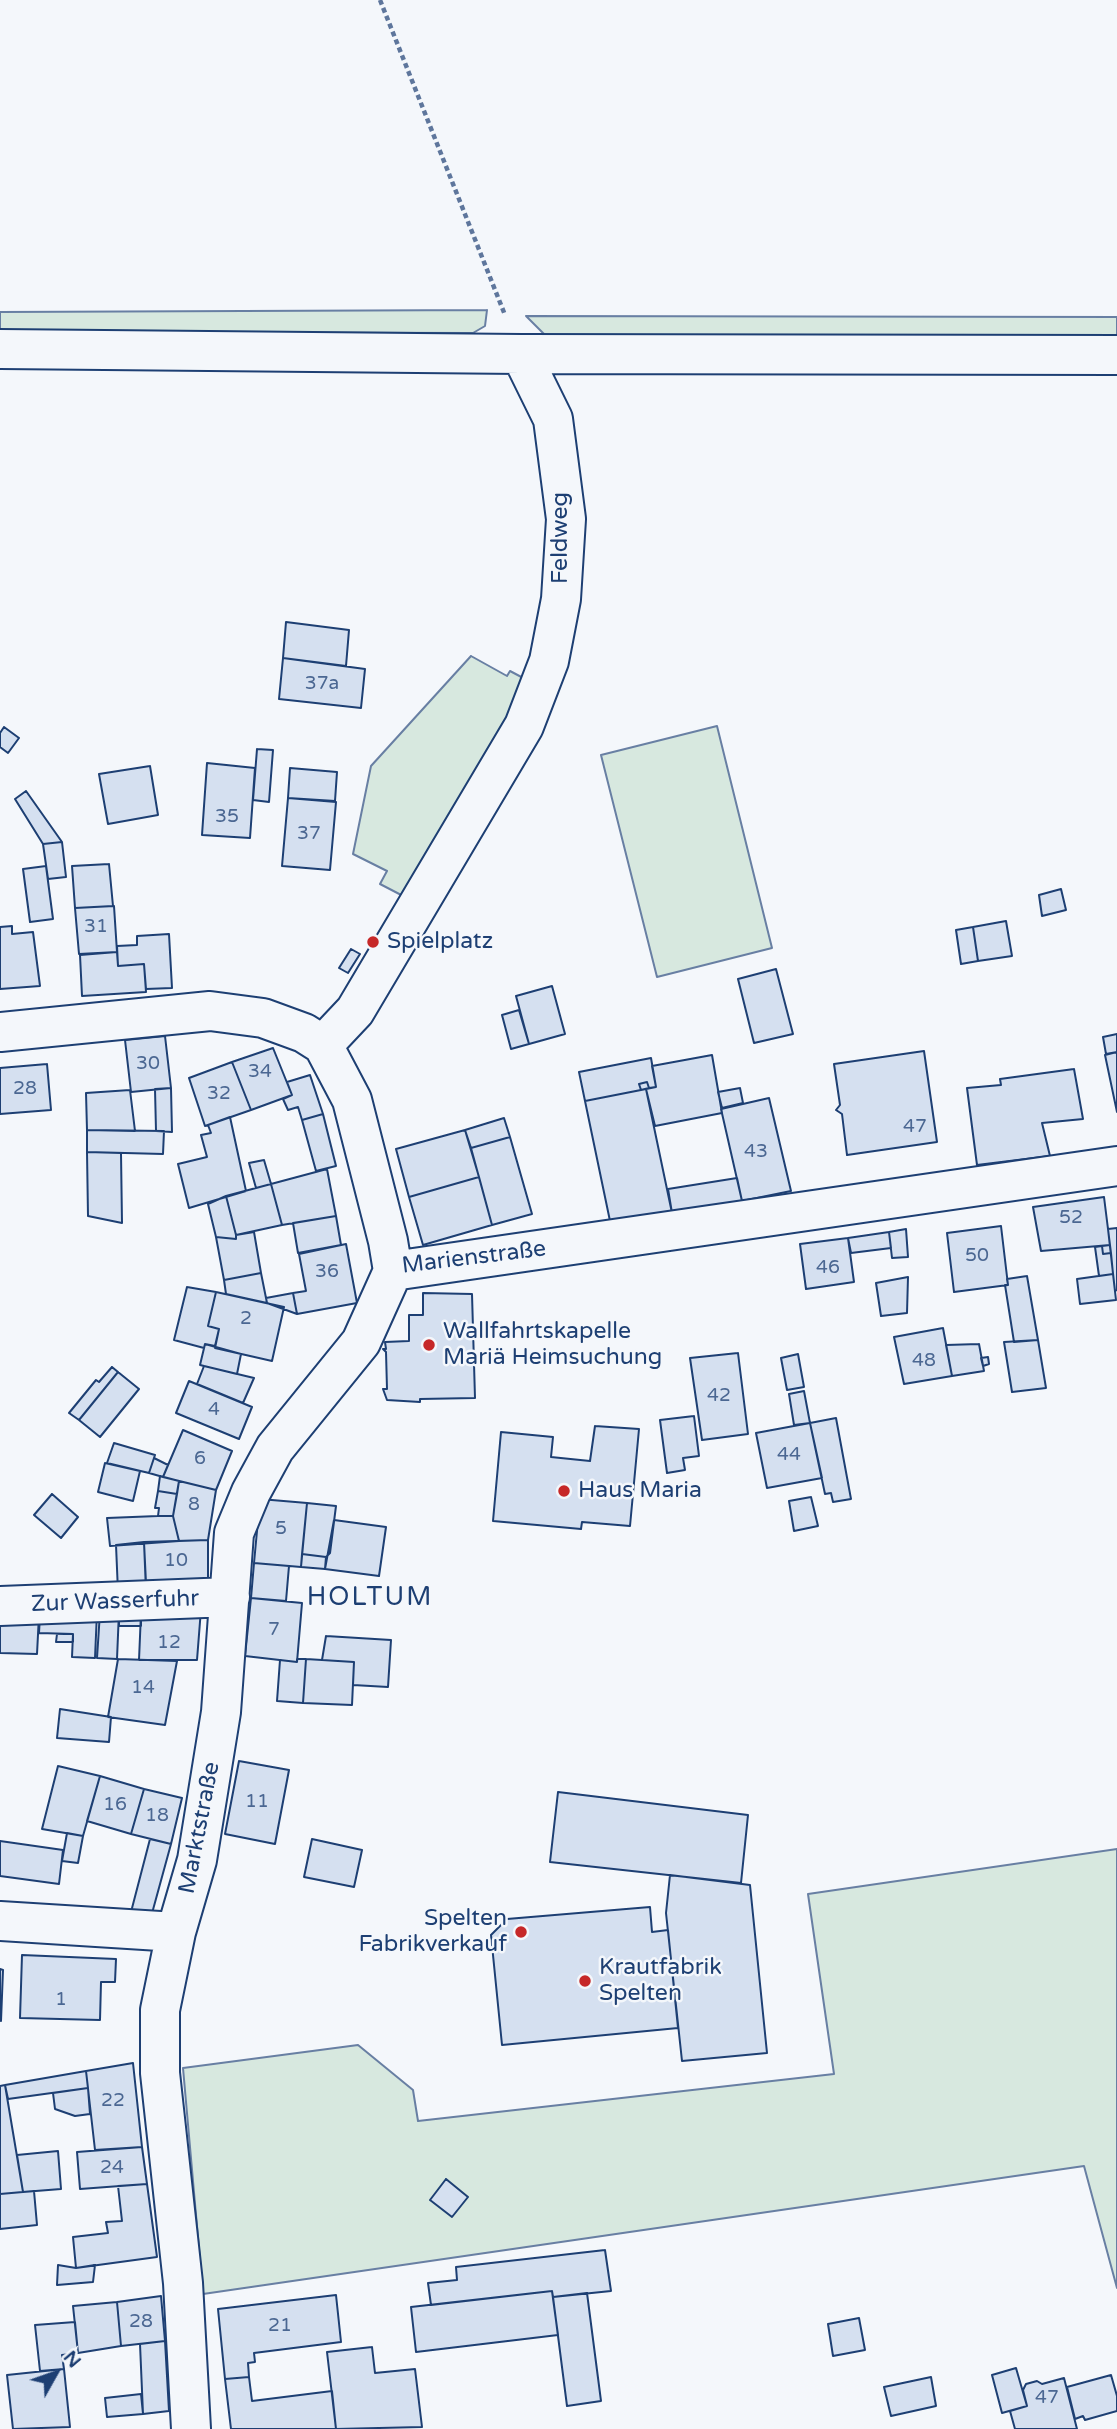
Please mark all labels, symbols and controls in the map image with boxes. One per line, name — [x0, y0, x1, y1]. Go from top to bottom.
street label: Feldweg — [547, 492, 575, 584]
house number: 37a — [305, 673, 339, 695]
house number: 35 — [215, 806, 239, 828]
house number: 37 — [297, 823, 321, 845]
house number: 31 — [84, 916, 108, 938]
place label: Spielplatz — [387, 928, 493, 956]
marker: Spielplatz — [365, 934, 381, 950]
house number: 30 — [136, 1053, 160, 1075]
house number: 34 — [248, 1061, 272, 1083]
house number: 28 — [13, 1078, 37, 1100]
house number: 32 — [207, 1083, 231, 1105]
house number: 47 — [903, 1116, 927, 1138]
house number: 43 — [744, 1141, 768, 1163]
house number: 52 — [1059, 1207, 1083, 1229]
street label: Marienstraße — [400, 1235, 548, 1281]
house number: 50 — [965, 1245, 989, 1267]
house number: 46 — [816, 1257, 840, 1279]
house number: 36 — [315, 1261, 339, 1283]
house number: 2 — [240, 1308, 252, 1330]
place label: Wallfahrtskapelle Mariä Heimsuchung — [443, 1318, 662, 1372]
marker: Wallfahrtskapelle Mariä Heimsuchung — [421, 1337, 437, 1353]
house number: 48 — [912, 1350, 936, 1372]
house number: 42 — [707, 1385, 731, 1407]
house number: 4 — [208, 1399, 220, 1421]
house number: 44 — [777, 1444, 801, 1466]
house number: 6 — [194, 1448, 206, 1470]
place label: Haus Maria — [578, 1477, 702, 1505]
marker: Haus Maria — [556, 1483, 572, 1499]
house number: 8 — [188, 1494, 200, 1516]
house number: 5 — [275, 1518, 287, 1540]
house number: 10 — [164, 1550, 188, 1572]
district label: HOLTUM — [307, 1582, 433, 1614]
street label: Zur Wasserfuhr — [30, 1585, 200, 1619]
house number: 7 — [268, 1619, 280, 1641]
house number: 12 — [157, 1632, 181, 1654]
house number: 14 — [131, 1677, 155, 1699]
street label: Marktstraße — [174, 1760, 226, 1896]
house number: 11 — [245, 1791, 269, 1813]
house number: 16 — [103, 1794, 127, 1816]
house number: 18 — [145, 1805, 169, 1827]
place label: Spelten Fabrikverkauf — [358, 1905, 507, 1959]
marker: Spelten Fabrikverkauf — [513, 1924, 529, 1940]
place label: Krautfabrik Spelten — [599, 1954, 722, 2008]
marker: Krautfabrik Spelten — [577, 1973, 593, 1989]
house number: 1 — [55, 1989, 67, 2011]
house number: 22 — [101, 2090, 125, 2112]
house number: 24 — [100, 2157, 124, 2179]
house number: 28 — [129, 2311, 153, 2333]
house number: 21 — [268, 2315, 292, 2337]
north arrow — [21, 2338, 91, 2408]
text: N — [59, 2347, 85, 2372]
house number: 47 — [1035, 2387, 1059, 2409]

